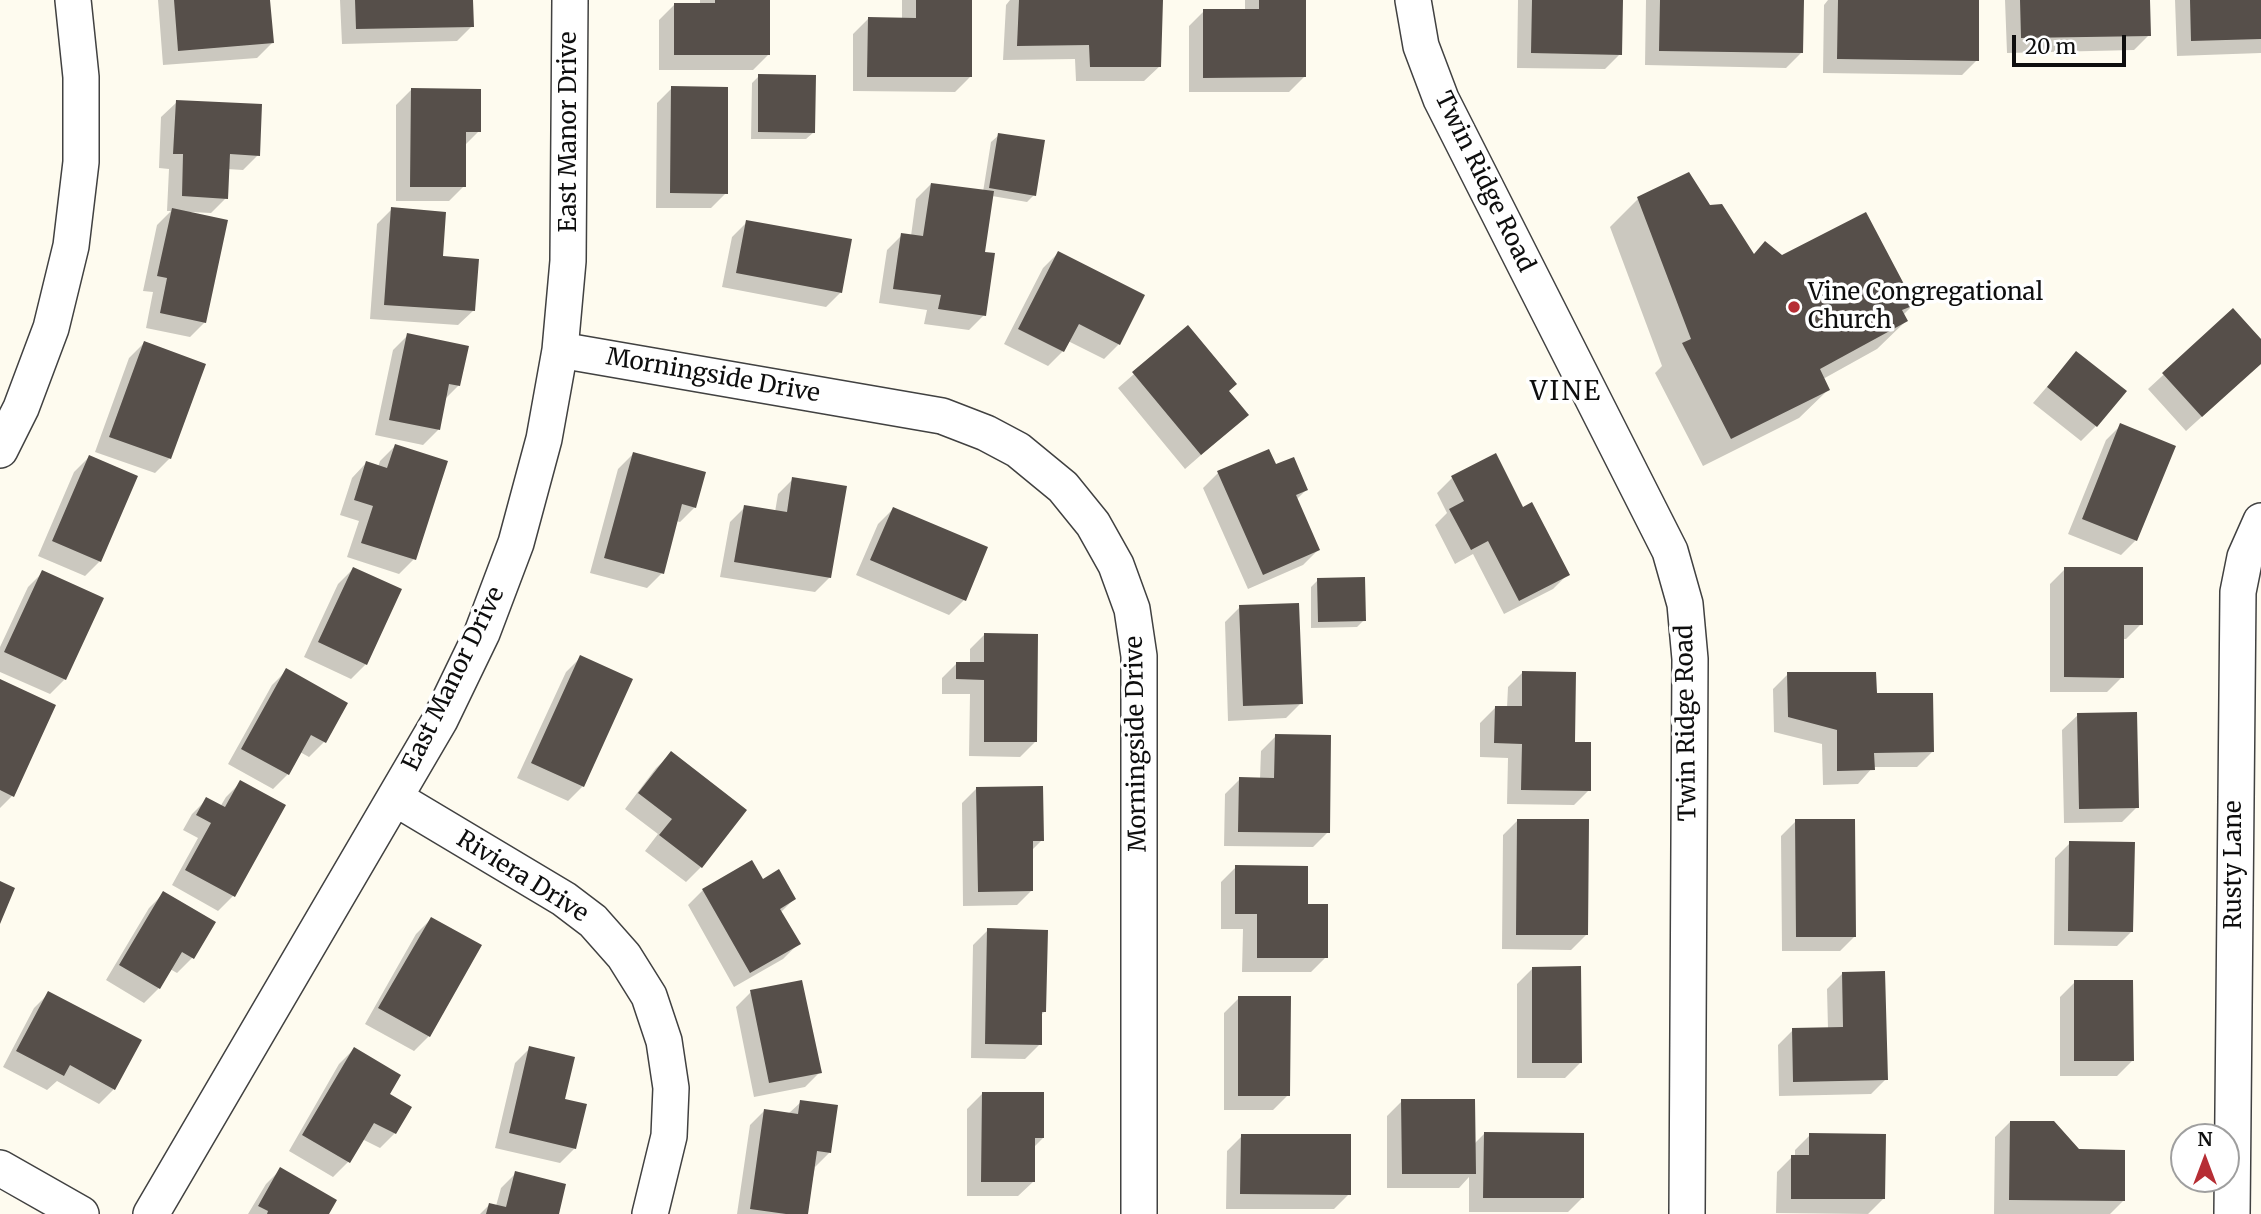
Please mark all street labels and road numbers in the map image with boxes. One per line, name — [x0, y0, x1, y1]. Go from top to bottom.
street label: East Manor Drive — [555, 32, 583, 232]
street label: Twin Ridge Road — [1428, 87, 1540, 277]
street label: Morningside Drive — [604, 343, 822, 409]
street label: East Manor Drive — [397, 582, 511, 776]
street label: Twin Ridge Road — [1671, 624, 1703, 822]
street label: Morningside Drive — [1121, 636, 1153, 852]
street label: Rusty Lane — [2220, 800, 2248, 930]
street label: Riviera Drive — [451, 825, 593, 929]

